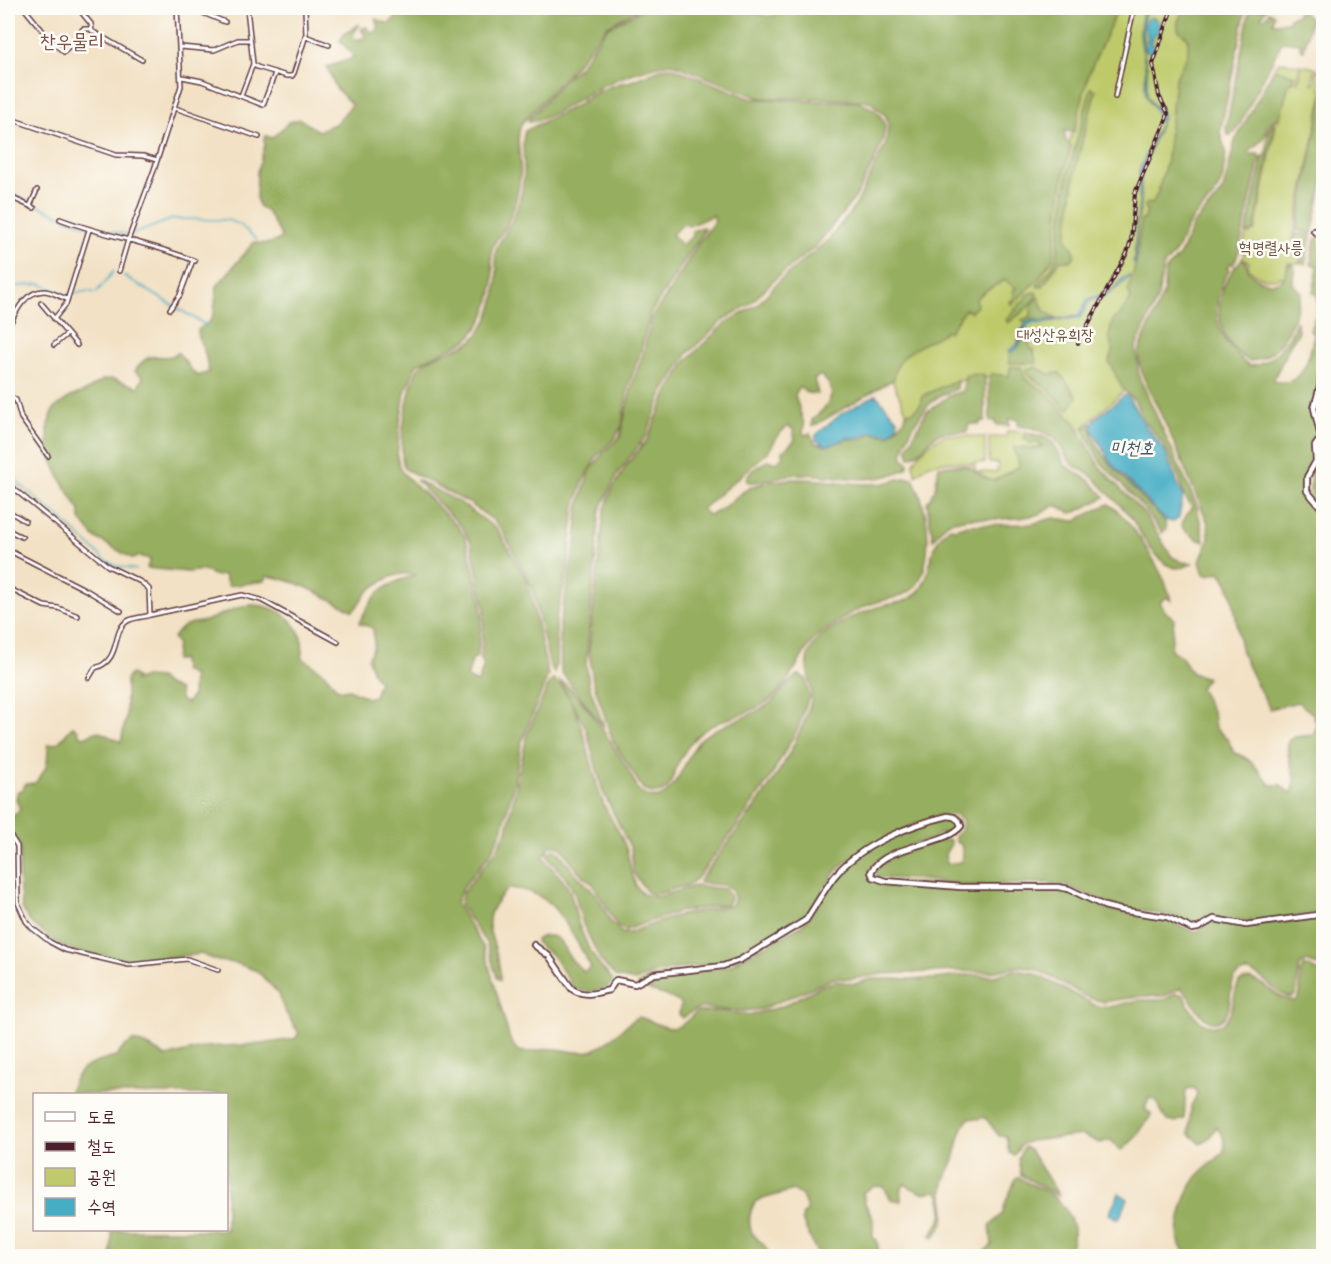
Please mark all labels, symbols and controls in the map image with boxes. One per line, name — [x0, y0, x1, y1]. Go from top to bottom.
district label: 찬우물리 — [40, 28, 104, 53]
park label: 혁명렬사릉 — [1239, 237, 1303, 257]
park label: 대성산유희장 — [1016, 324, 1094, 344]
water label: 미천호 — [1110, 436, 1154, 459]
legend — [33, 1093, 228, 1231]
text: 도로 — [87, 1105, 116, 1128]
text: 철도 — [87, 1135, 116, 1158]
text: 공원 — [87, 1165, 116, 1188]
text: 수역 — [87, 1195, 116, 1218]

